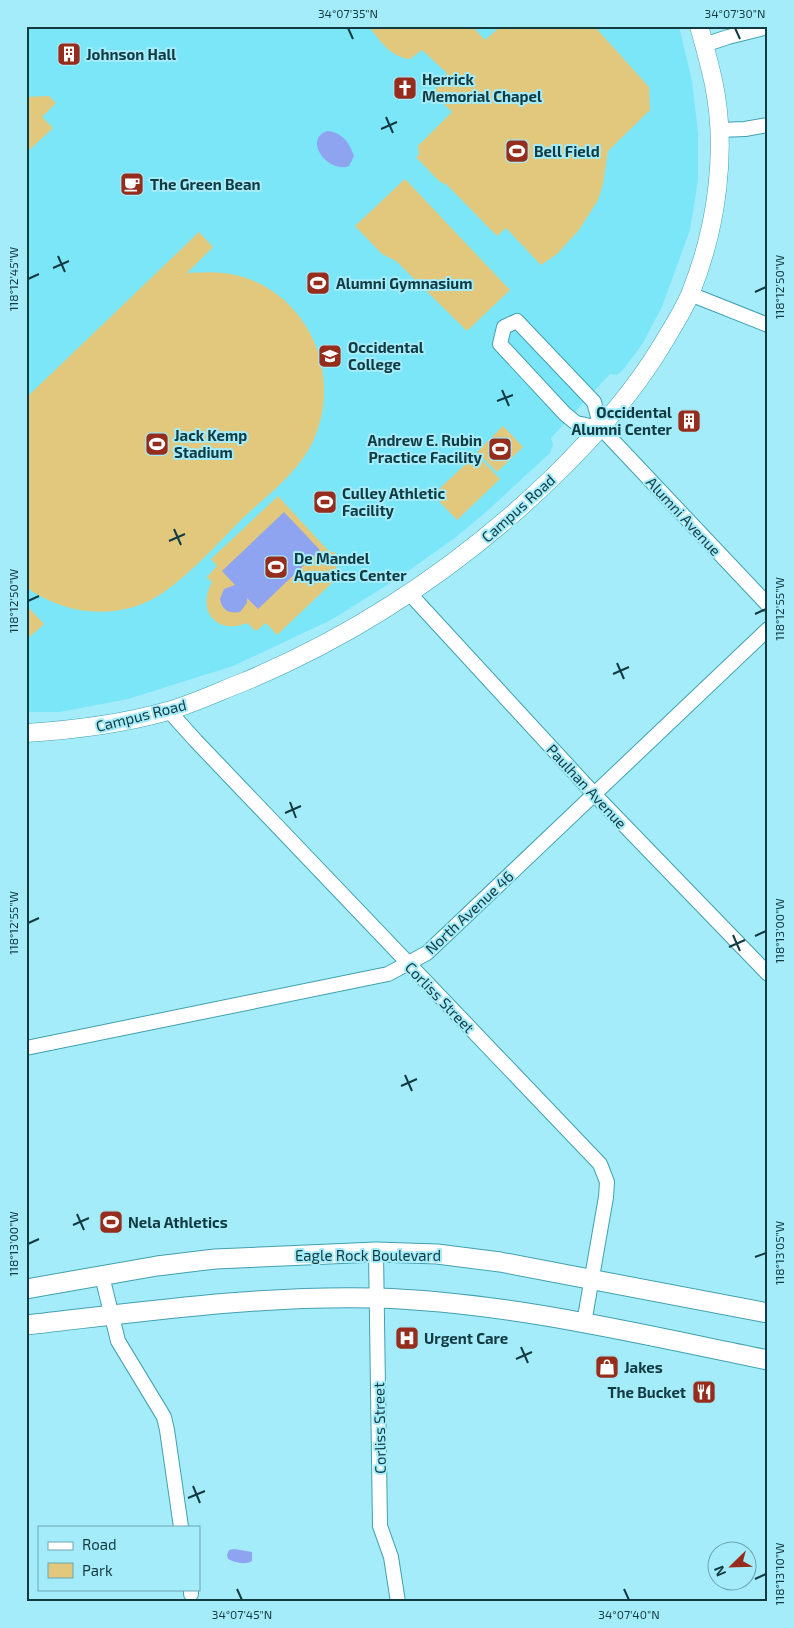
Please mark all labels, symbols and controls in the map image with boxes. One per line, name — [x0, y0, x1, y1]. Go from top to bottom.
text: 34°07'35"N — [318, 6, 378, 20]
text: 34°07'30"N — [705, 6, 765, 20]
building icon: Johnson Hall — [56, 41, 82, 67]
place label: Johnson Hall — [86, 45, 176, 63]
place label: Herrick Memorial Chapel — [422, 70, 542, 105]
church icon: Herrick Memorial Chapel — [392, 75, 418, 101]
sports icon: Bell Field — [504, 138, 530, 164]
place label: Bell Field — [534, 142, 600, 160]
cafe icon: The Green Bean — [119, 171, 145, 197]
place label: The Green Bean — [150, 175, 261, 193]
text: 118°12'45"W — [6, 247, 20, 311]
text: 118°12'50"W — [772, 255, 786, 319]
sports icon: Alumni Gymnasium — [305, 270, 331, 296]
place label: Alumni Gymnasium — [336, 274, 472, 293]
place label: Occidental College — [348, 338, 424, 373]
school or university icon: Occidental College — [317, 343, 343, 369]
place label: Occidental Alumni Center — [571, 403, 673, 438]
building icon: Occidental Alumni Center — [676, 408, 702, 434]
place label: Jack Kemp Stadium — [174, 426, 247, 461]
sports icon: Jack Kemp Stadium — [144, 431, 170, 457]
place label: Andrew E. Rubin Practice Facility — [368, 431, 483, 467]
sports icon: Andrew E. Rubin Practice Facility — [487, 436, 513, 462]
street label: Campus Road — [478, 470, 558, 546]
street label: Alumni Avenue — [643, 473, 725, 559]
place label: Culley Athletic Facility — [342, 484, 445, 520]
sports icon: Culley Athletic Facility — [312, 489, 338, 515]
place label: De Mandel Aquatics Center — [294, 549, 407, 584]
sports icon: De Mandel Aquatics Center — [263, 554, 289, 580]
text: 118°12'50"W — [6, 569, 20, 633]
text: 118°12'55"W — [772, 577, 786, 641]
street label: Campus Road — [94, 695, 188, 735]
street label: Paulhan Avenue — [543, 740, 631, 832]
street label: North Avenue 46 — [421, 867, 517, 957]
text: 118°12'55"W — [6, 891, 20, 955]
text: 118°13'00"W — [772, 898, 786, 964]
street label: Corliss Street — [402, 958, 478, 1036]
sports icon: Nela Athletics — [98, 1209, 124, 1235]
text: 118°13'00"W — [6, 1211, 20, 1277]
place label: Nela Athletics — [128, 1213, 228, 1231]
text: 118°13'05"W — [772, 1221, 786, 1285]
street label: Eagle Rock Boulevard — [295, 1246, 441, 1264]
hospital icon: Urgent Care — [394, 1325, 420, 1351]
place label: Urgent Care — [424, 1329, 508, 1347]
shop icon: Jakes — [594, 1354, 620, 1380]
place label: Jakes — [624, 1358, 663, 1376]
restaurant icon: The Bucket — [691, 1379, 717, 1405]
street label: Corliss Street — [369, 1382, 389, 1474]
place label: The Bucket — [607, 1383, 686, 1401]
legend — [38, 1526, 200, 1590]
text: Road — [82, 1535, 117, 1553]
north arrow — [706, 1540, 756, 1590]
text: 118°13'10"W — [772, 1543, 786, 1605]
text: Park — [82, 1561, 113, 1579]
text: N — [710, 1563, 729, 1579]
text: 34°07'45"N — [212, 1607, 272, 1621]
text: 34°07'40"N — [598, 1607, 660, 1621]

